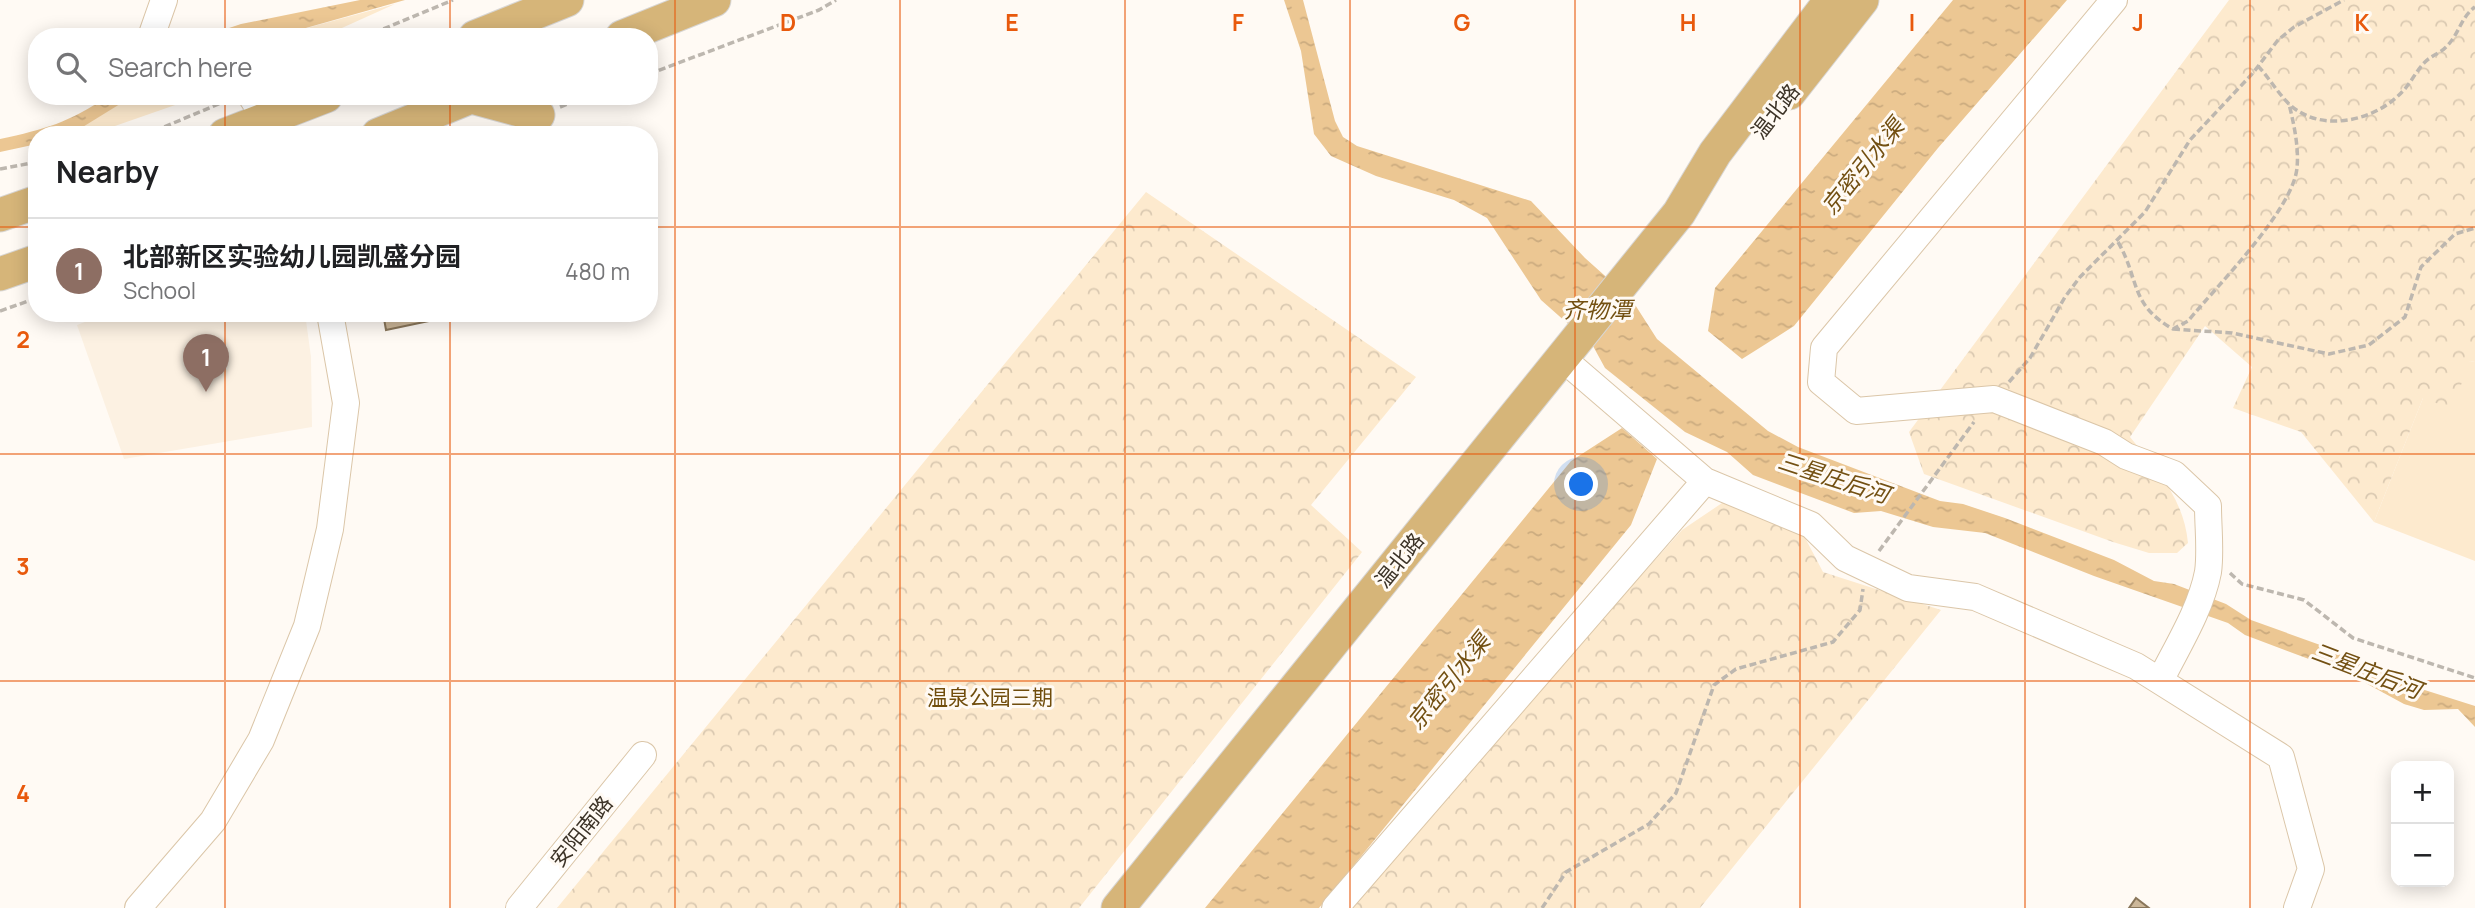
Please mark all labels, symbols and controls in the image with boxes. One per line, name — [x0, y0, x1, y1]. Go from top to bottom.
text: D — [780, 6, 796, 38]
text: E — [1005, 6, 1019, 38]
text: F — [1232, 6, 1244, 38]
text: G — [1454, 6, 1471, 38]
text: H — [1680, 6, 1696, 38]
text: I — [1909, 6, 1915, 38]
text: J — [2132, 6, 2144, 38]
text: K — [2355, 6, 2370, 38]
search box — [28, 28, 658, 105]
icon: search — [52, 48, 90, 86]
text: Search here — [108, 49, 253, 85]
street label: 温北路 — [1745, 78, 1805, 144]
water label: 京密引水渠 — [1813, 109, 1913, 221]
text: Nearby — [56, 151, 159, 192]
text: 北部新区实验幼儿园凯盛分园 — [123, 238, 461, 274]
text: 1 — [74, 255, 84, 287]
text: 480 m — [565, 255, 630, 287]
text: School — [123, 274, 196, 306]
water label: 齐物潭 — [1563, 293, 1636, 325]
text: 2 — [16, 323, 30, 355]
pin: 1 — [183, 334, 229, 392]
water label: 三星庄后河 — [1774, 444, 1897, 511]
your location — [1564, 467, 1598, 501]
street label: 温北路 — [1368, 527, 1430, 593]
text: 3 — [16, 550, 30, 582]
water label: 京密引水渠 — [1399, 624, 1499, 736]
water label: 三星庄后河 — [2308, 634, 2430, 707]
park label: 温泉公园三期 — [927, 683, 1053, 711]
map controls — [2391, 761, 2454, 887]
button: + — [2391, 761, 2454, 824]
text: 4 — [16, 777, 30, 809]
street label: 安阳南路 — [544, 790, 618, 872]
button: − — [2391, 824, 2454, 887]

